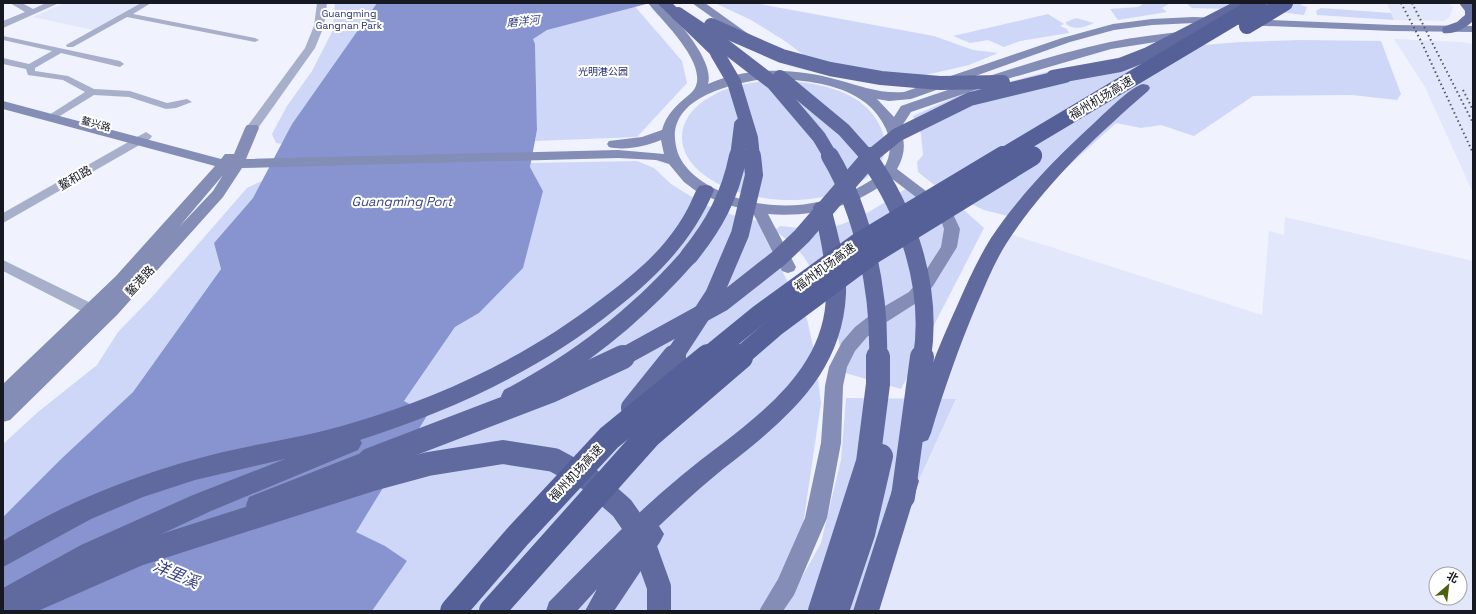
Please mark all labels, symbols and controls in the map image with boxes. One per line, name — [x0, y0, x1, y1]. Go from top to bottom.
park label: Guangming Gangnan Park — [316, 7, 383, 32]
water label: 磨洋河 — [506, 12, 542, 30]
park label: 光明港公园 — [578, 65, 628, 78]
street label: 福州机场高速 — [1066, 73, 1136, 123]
street label: 鳌兴路 — [80, 114, 112, 134]
street label: 鳌和路 — [55, 162, 95, 194]
water label: Guangming Port — [352, 193, 453, 210]
street label: 福州机场高速 — [791, 239, 859, 295]
street label: 鳌港路 — [122, 262, 158, 300]
street label: 福州机场高速 — [546, 441, 606, 505]
water label: 洋里溪 — [150, 555, 204, 594]
north arrow — [1428, 566, 1468, 606]
text: 北 — [1445, 568, 1461, 586]

